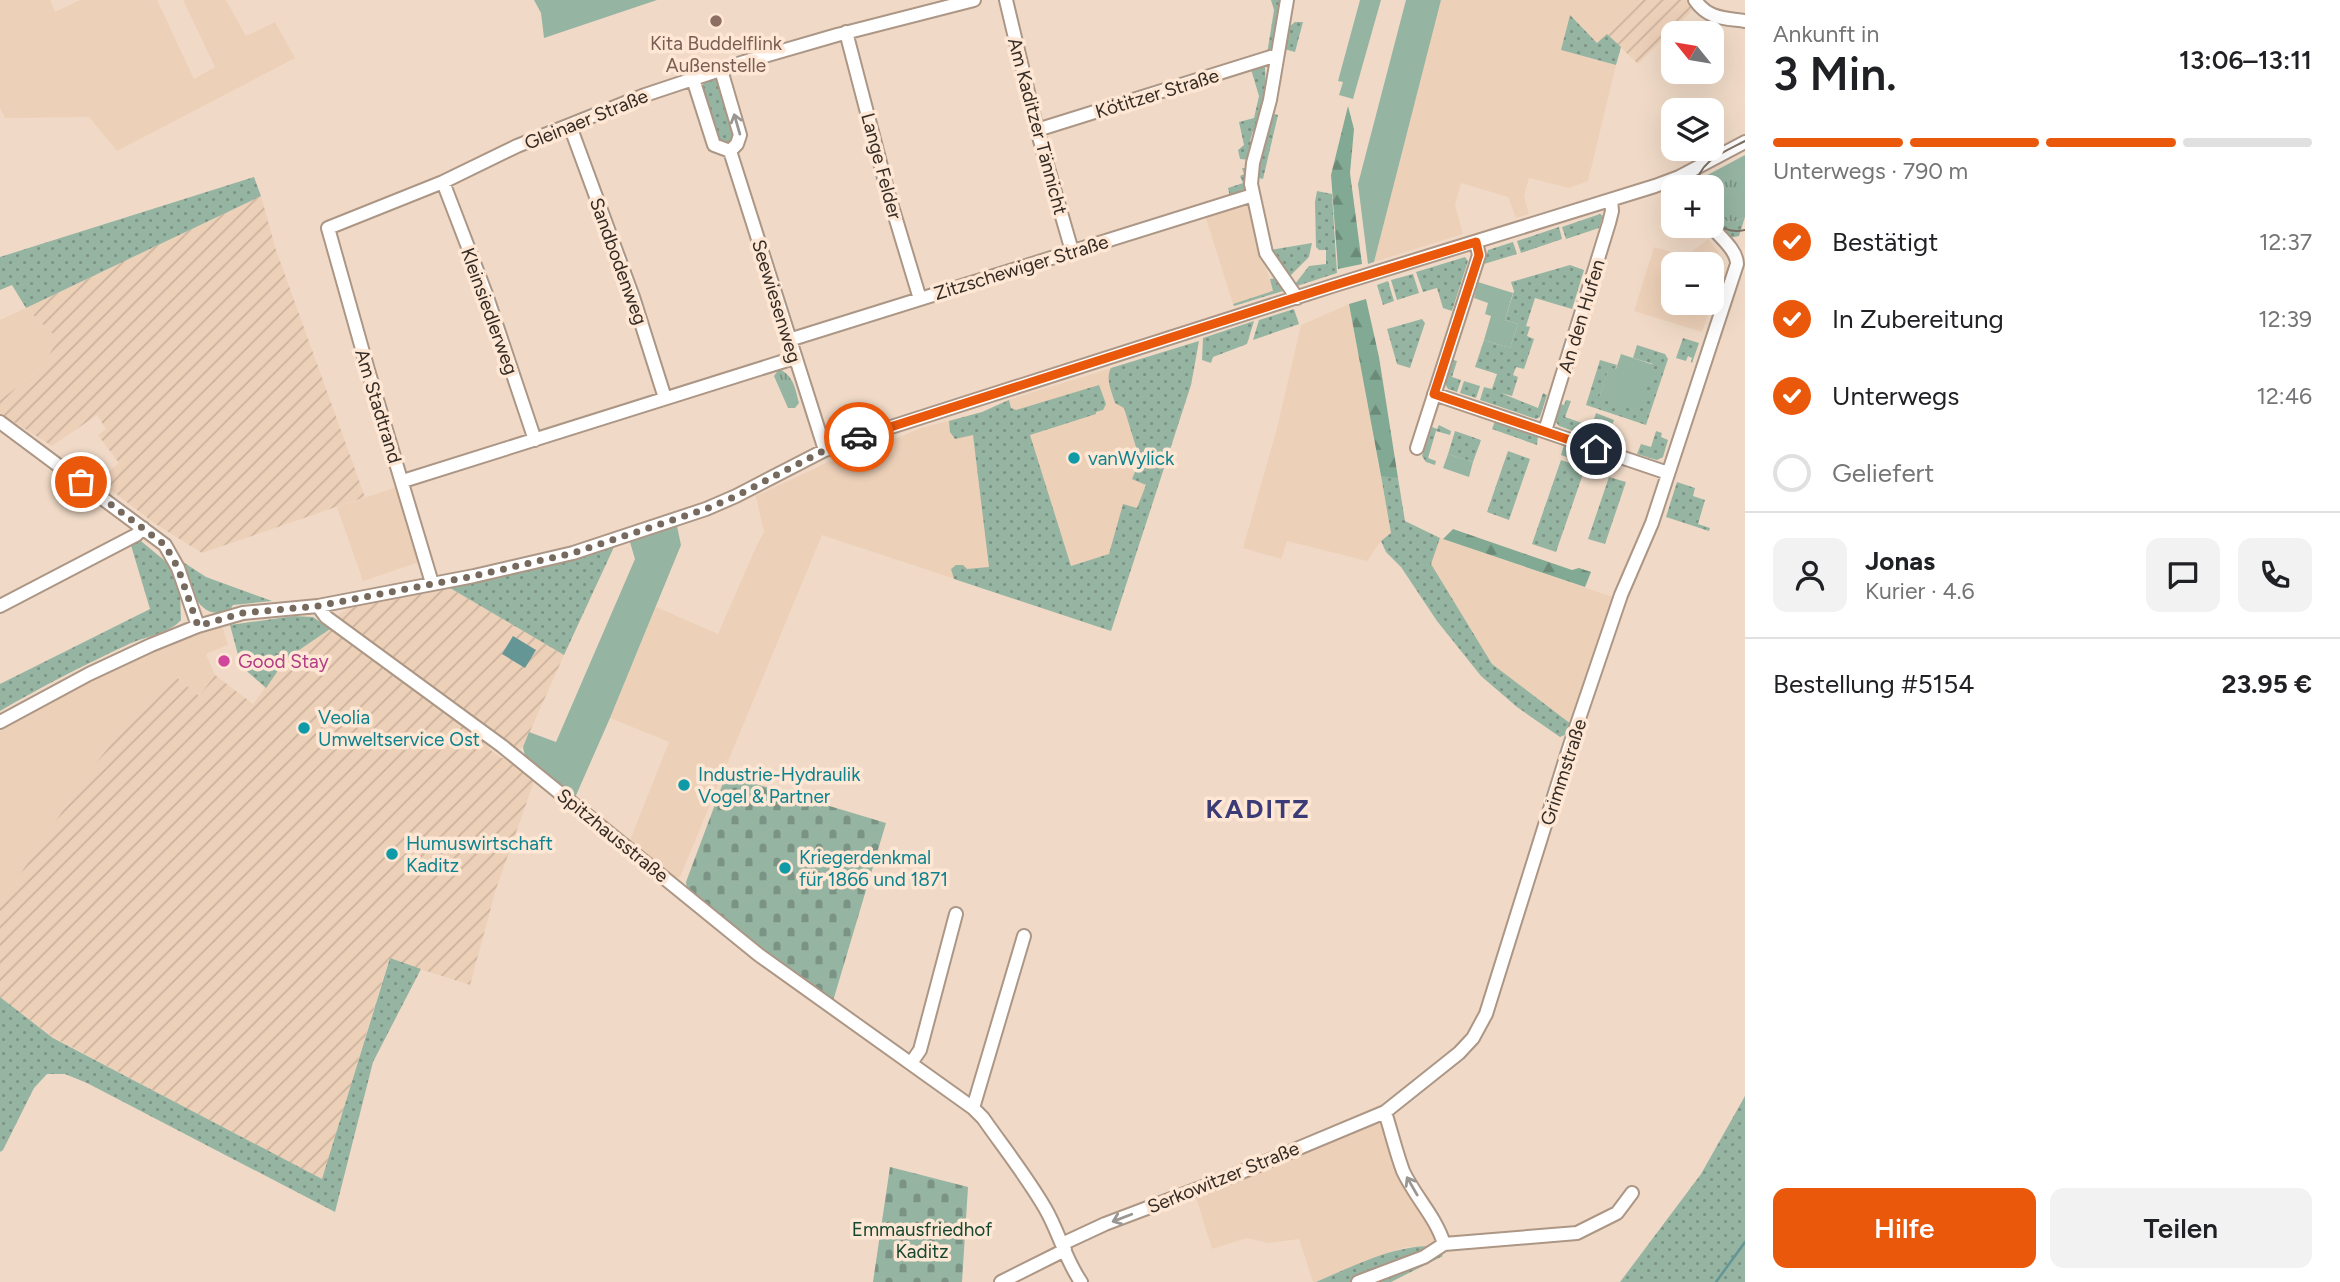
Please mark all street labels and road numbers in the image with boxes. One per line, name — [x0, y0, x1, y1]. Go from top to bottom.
street label: Am Kaditzer Tännicht — [1003, 35, 1072, 217]
street label: Kötitzer Straße — [1093, 64, 1222, 123]
street label: Gleinaer Straße — [521, 84, 651, 155]
street label: Lange Felder — [856, 110, 907, 222]
street label: Sandbodenweg — [585, 195, 652, 328]
street label: Zitzschewiger Straße — [931, 230, 1111, 305]
street label: Seewiesenweg — [747, 237, 806, 366]
street label: Kleinsiedlerweg — [456, 245, 523, 378]
street label: An den Hufen — [1553, 256, 1610, 376]
street label: Am Stadtrand — [350, 346, 407, 466]
street label: Grimmstraße — [1535, 716, 1592, 828]
street label: Spitzhausstraße — [552, 783, 673, 887]
street label: Serkowitzer Straße — [1144, 1137, 1302, 1218]

